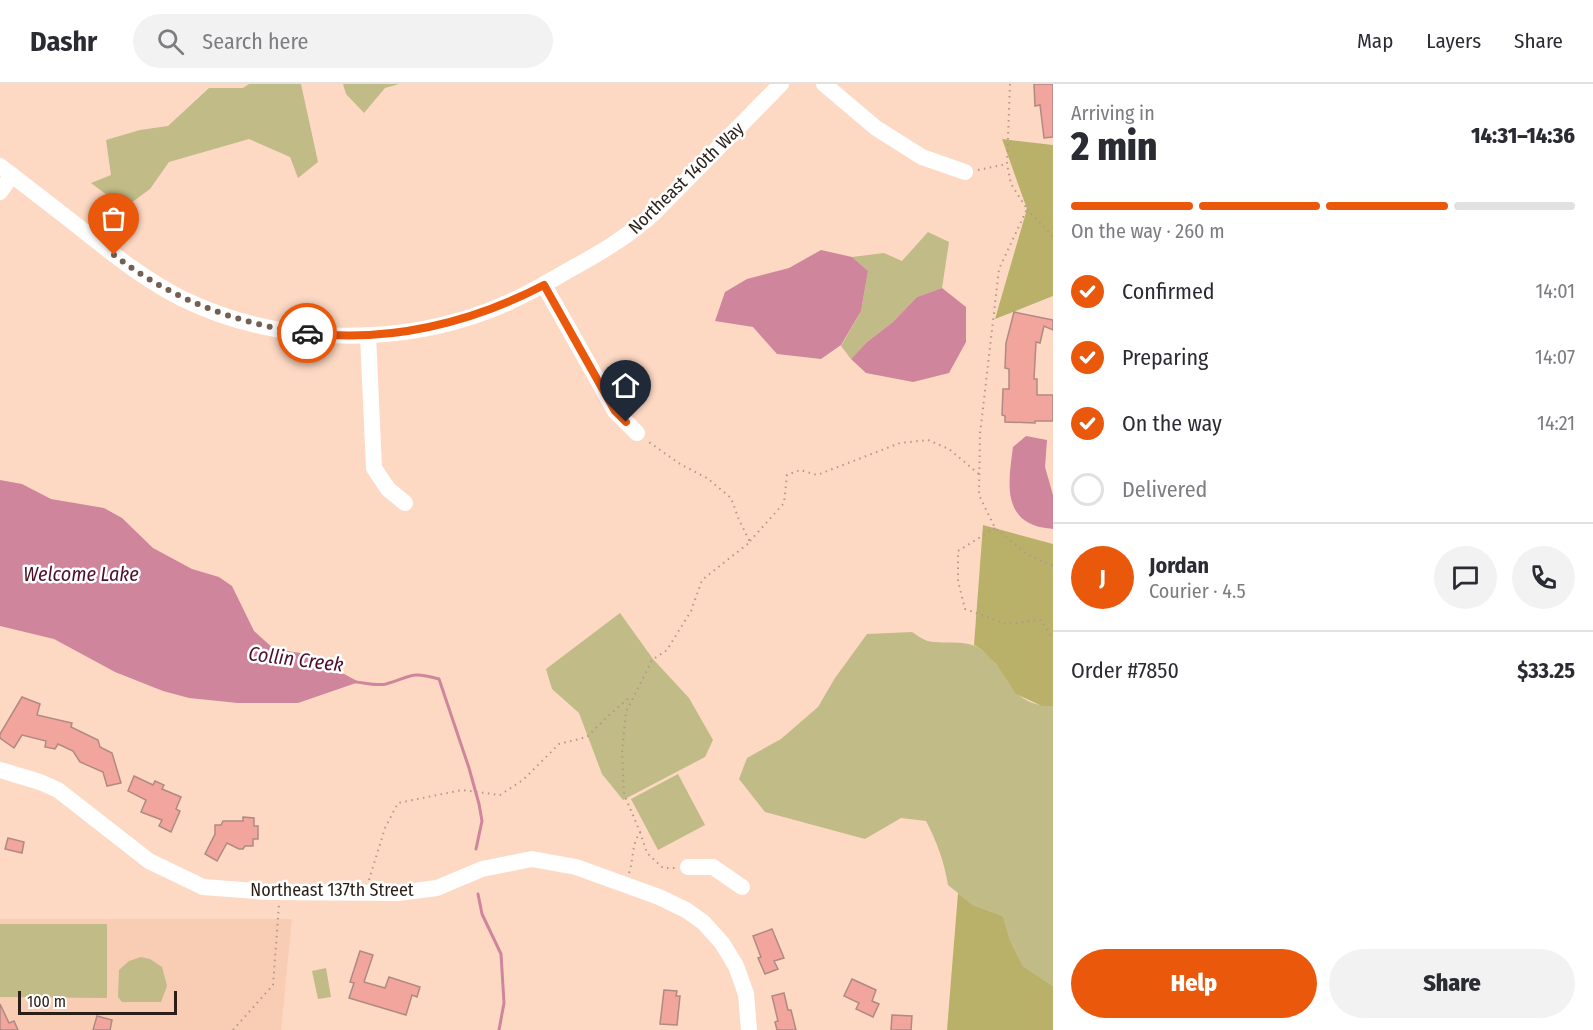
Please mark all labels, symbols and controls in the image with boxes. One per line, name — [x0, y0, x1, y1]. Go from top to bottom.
search box — [133, 14, 553, 68]
text: Dashr — [30, 25, 97, 58]
icon: search — [154, 25, 187, 58]
text: Search here — [202, 28, 308, 55]
text: Map — [1357, 28, 1393, 54]
text: Layers — [1426, 28, 1481, 54]
text: Share — [1514, 28, 1563, 54]
text: Arriving in — [1071, 101, 1155, 125]
street label: Northeast 140th Way — [624, 117, 748, 239]
text: 14:31–14:36 — [1471, 122, 1575, 149]
text: 2 min — [1071, 124, 1157, 170]
pin — [88, 193, 139, 255]
icon: bag — [97, 202, 130, 235]
text: On the way · 260 m — [1071, 219, 1225, 243]
icon: check — [1071, 275, 1104, 308]
text: Confirmed — [1122, 278, 1215, 305]
text: 14:01 — [1536, 279, 1575, 303]
courier — [277, 303, 337, 363]
icon: car — [291, 317, 324, 350]
icon: check — [1071, 341, 1104, 374]
text: Preparing — [1122, 344, 1208, 371]
text: 14:07 — [1535, 345, 1575, 369]
pin — [600, 360, 651, 422]
icon: home — [609, 369, 642, 402]
icon: check — [1071, 407, 1104, 440]
text: On the way — [1122, 410, 1222, 437]
text: 14:21 — [1537, 411, 1575, 435]
text: Delivered — [1122, 476, 1207, 503]
button: chat — [1434, 546, 1497, 609]
button: phone — [1512, 546, 1575, 609]
text: Jordan — [1149, 552, 1209, 579]
water label: Welcome Lake — [23, 562, 139, 586]
text: J — [1099, 564, 1106, 591]
text: Courier · 4.5 — [1149, 579, 1246, 603]
water label: Collin Creek — [247, 641, 345, 677]
text: Order #7850 — [1071, 657, 1179, 684]
text: $33.25 — [1517, 657, 1575, 684]
street label: Northeast 137th Street — [250, 879, 414, 901]
button: Help — [1071, 949, 1317, 1018]
button: Share — [1329, 949, 1575, 1018]
scale bar — [18, 988, 177, 1016]
text: 100 m — [27, 992, 66, 1011]

